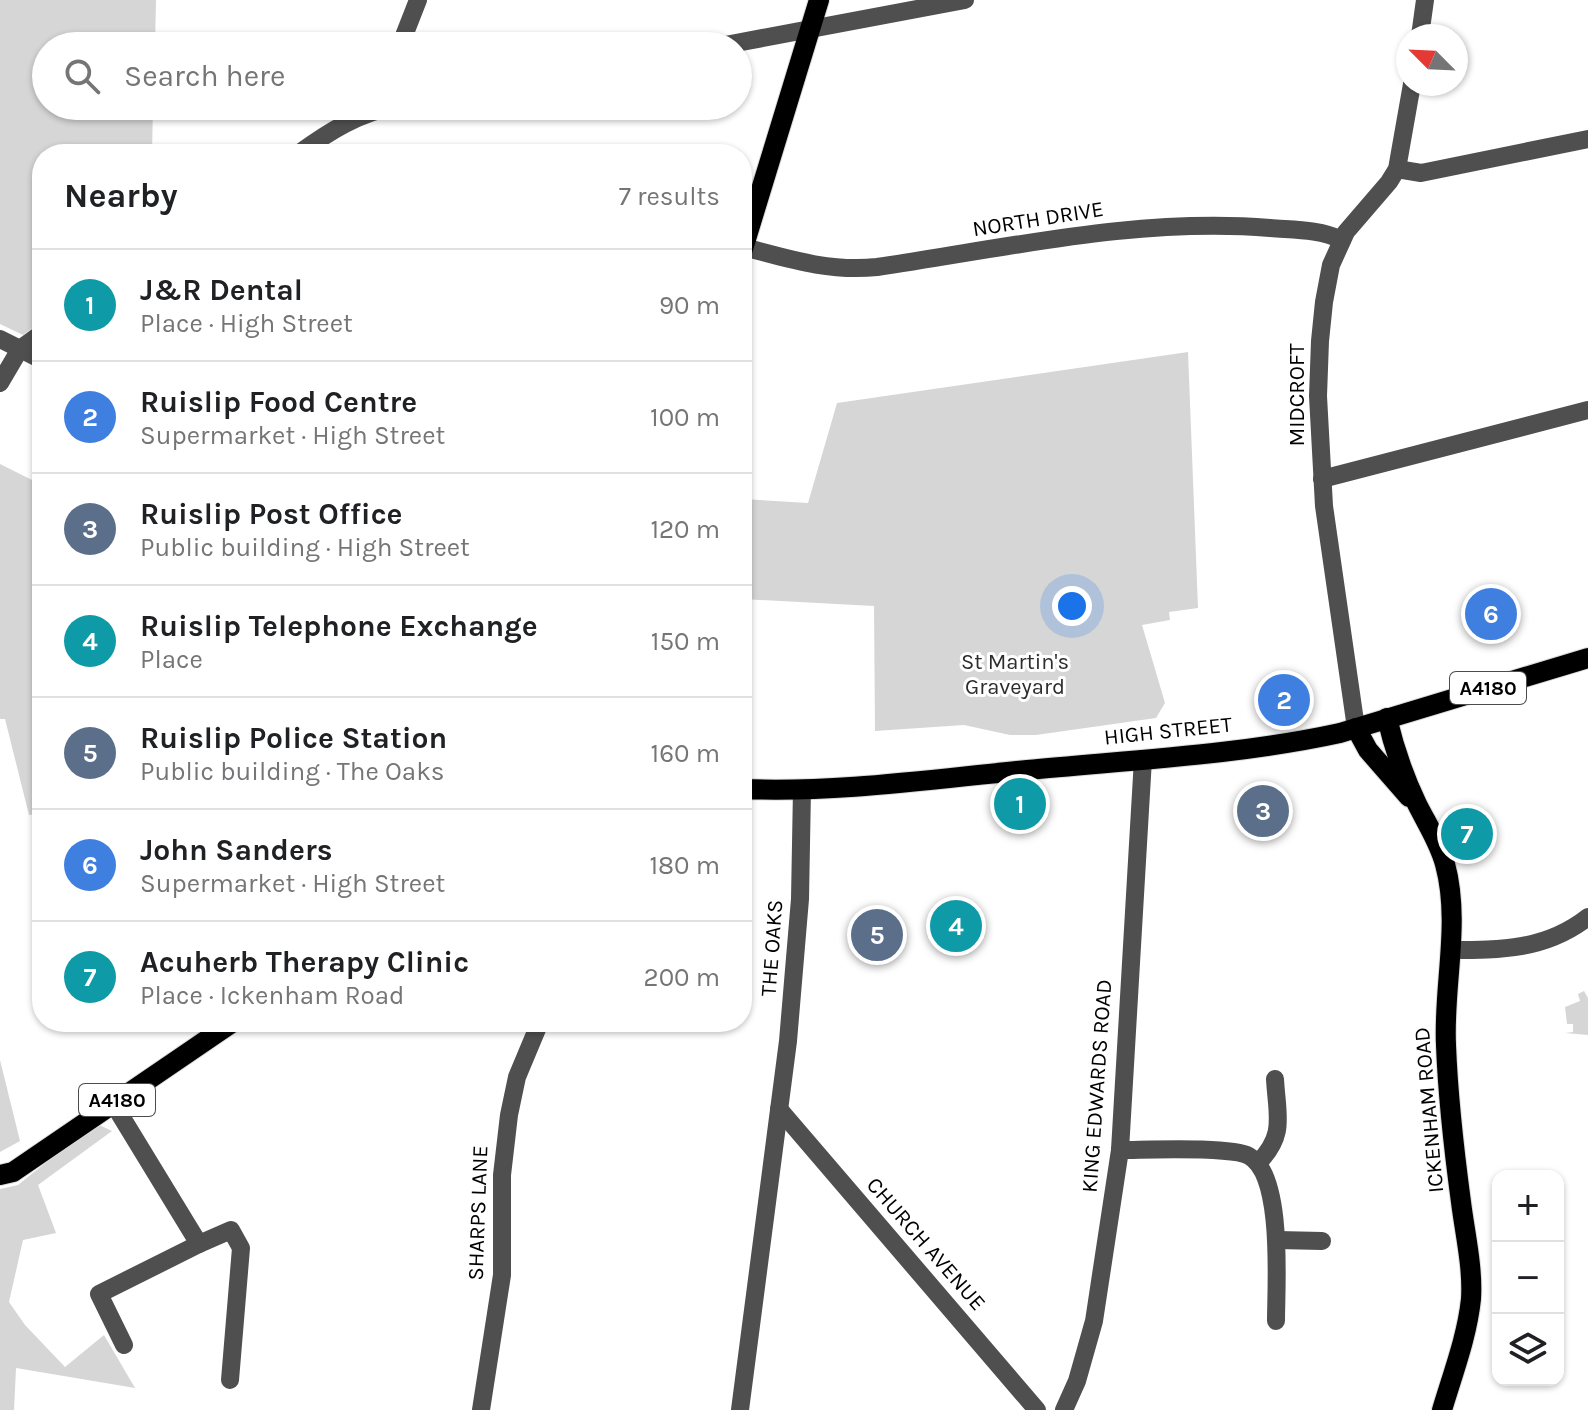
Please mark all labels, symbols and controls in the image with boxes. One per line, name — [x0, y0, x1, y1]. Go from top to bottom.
north arrow — [1396, 24, 1468, 96]
search box — [32, 32, 752, 120]
icon: search — [60, 54, 104, 98]
text: Search here — [124, 58, 285, 94]
text: Nearby — [64, 176, 178, 216]
text: 7 results — [619, 181, 720, 212]
street label: NORTH DRIVE — [971, 196, 1105, 242]
text: J&R Dental — [140, 272, 303, 308]
text: 1 — [85, 290, 95, 321]
text: 90 m — [659, 290, 720, 321]
text: Place · High Street — [140, 308, 353, 339]
street label: MIDCROFT — [1284, 343, 1310, 447]
text: Ruislip Food Centre — [140, 384, 417, 420]
text: 2 — [82, 402, 98, 433]
text: 100 m — [650, 402, 720, 433]
text: Supermarket · High Street — [140, 420, 445, 451]
text: Ruislip Post Office — [140, 496, 402, 532]
text: 3 — [82, 514, 98, 545]
text: 120 m — [650, 514, 720, 545]
text: Public building · High Street — [140, 532, 470, 563]
pin: 6 — [1465, 584, 1517, 644]
your location — [1052, 586, 1092, 626]
text: Ruislip Telephone Exchange — [140, 608, 538, 644]
text: 4 — [82, 626, 98, 657]
text: 150 m — [651, 626, 720, 657]
text: Place — [140, 644, 203, 675]
park label: St Martin's Graveyard — [961, 649, 1069, 700]
pin: 2 — [1258, 670, 1310, 730]
road number: A4180 — [1450, 672, 1526, 704]
street label: HIGH STREET — [1103, 711, 1233, 751]
text: Ruislip Police Station — [140, 720, 447, 756]
text: 5 — [82, 738, 98, 769]
text: 160 m — [651, 738, 720, 769]
text: Public building · The Oaks — [140, 756, 445, 787]
pin: 1 — [994, 774, 1046, 834]
pin: 3 — [1237, 781, 1289, 841]
pin: 7 — [1441, 804, 1493, 864]
text: John Sanders — [140, 832, 333, 868]
text: 6 — [82, 850, 98, 881]
text: 180 m — [650, 850, 720, 881]
text: Supermarket · High Street — [140, 868, 445, 899]
pin: 4 — [930, 896, 982, 956]
street label: THE OAKS — [756, 899, 788, 997]
pin: 5 — [851, 905, 903, 965]
text: Acuherb Therapy Clinic — [140, 944, 469, 980]
text: 7 — [84, 962, 96, 993]
text: 200 m — [644, 962, 720, 993]
street label: KING EDWARDS ROAD — [1077, 978, 1117, 1194]
text: Place · Ickenham Road — [140, 980, 405, 1011]
street label: ICKENHAM ROAD — [1409, 1026, 1449, 1194]
road number: A4180 — [79, 1084, 155, 1116]
street label: SHARPS LANE — [463, 1145, 493, 1281]
map controls — [1492, 1170, 1564, 1386]
button: + — [1492, 1170, 1564, 1242]
street label: CHURCH AVENUE — [861, 1172, 991, 1316]
button: − — [1492, 1242, 1564, 1314]
button: layers — [1492, 1314, 1564, 1386]

